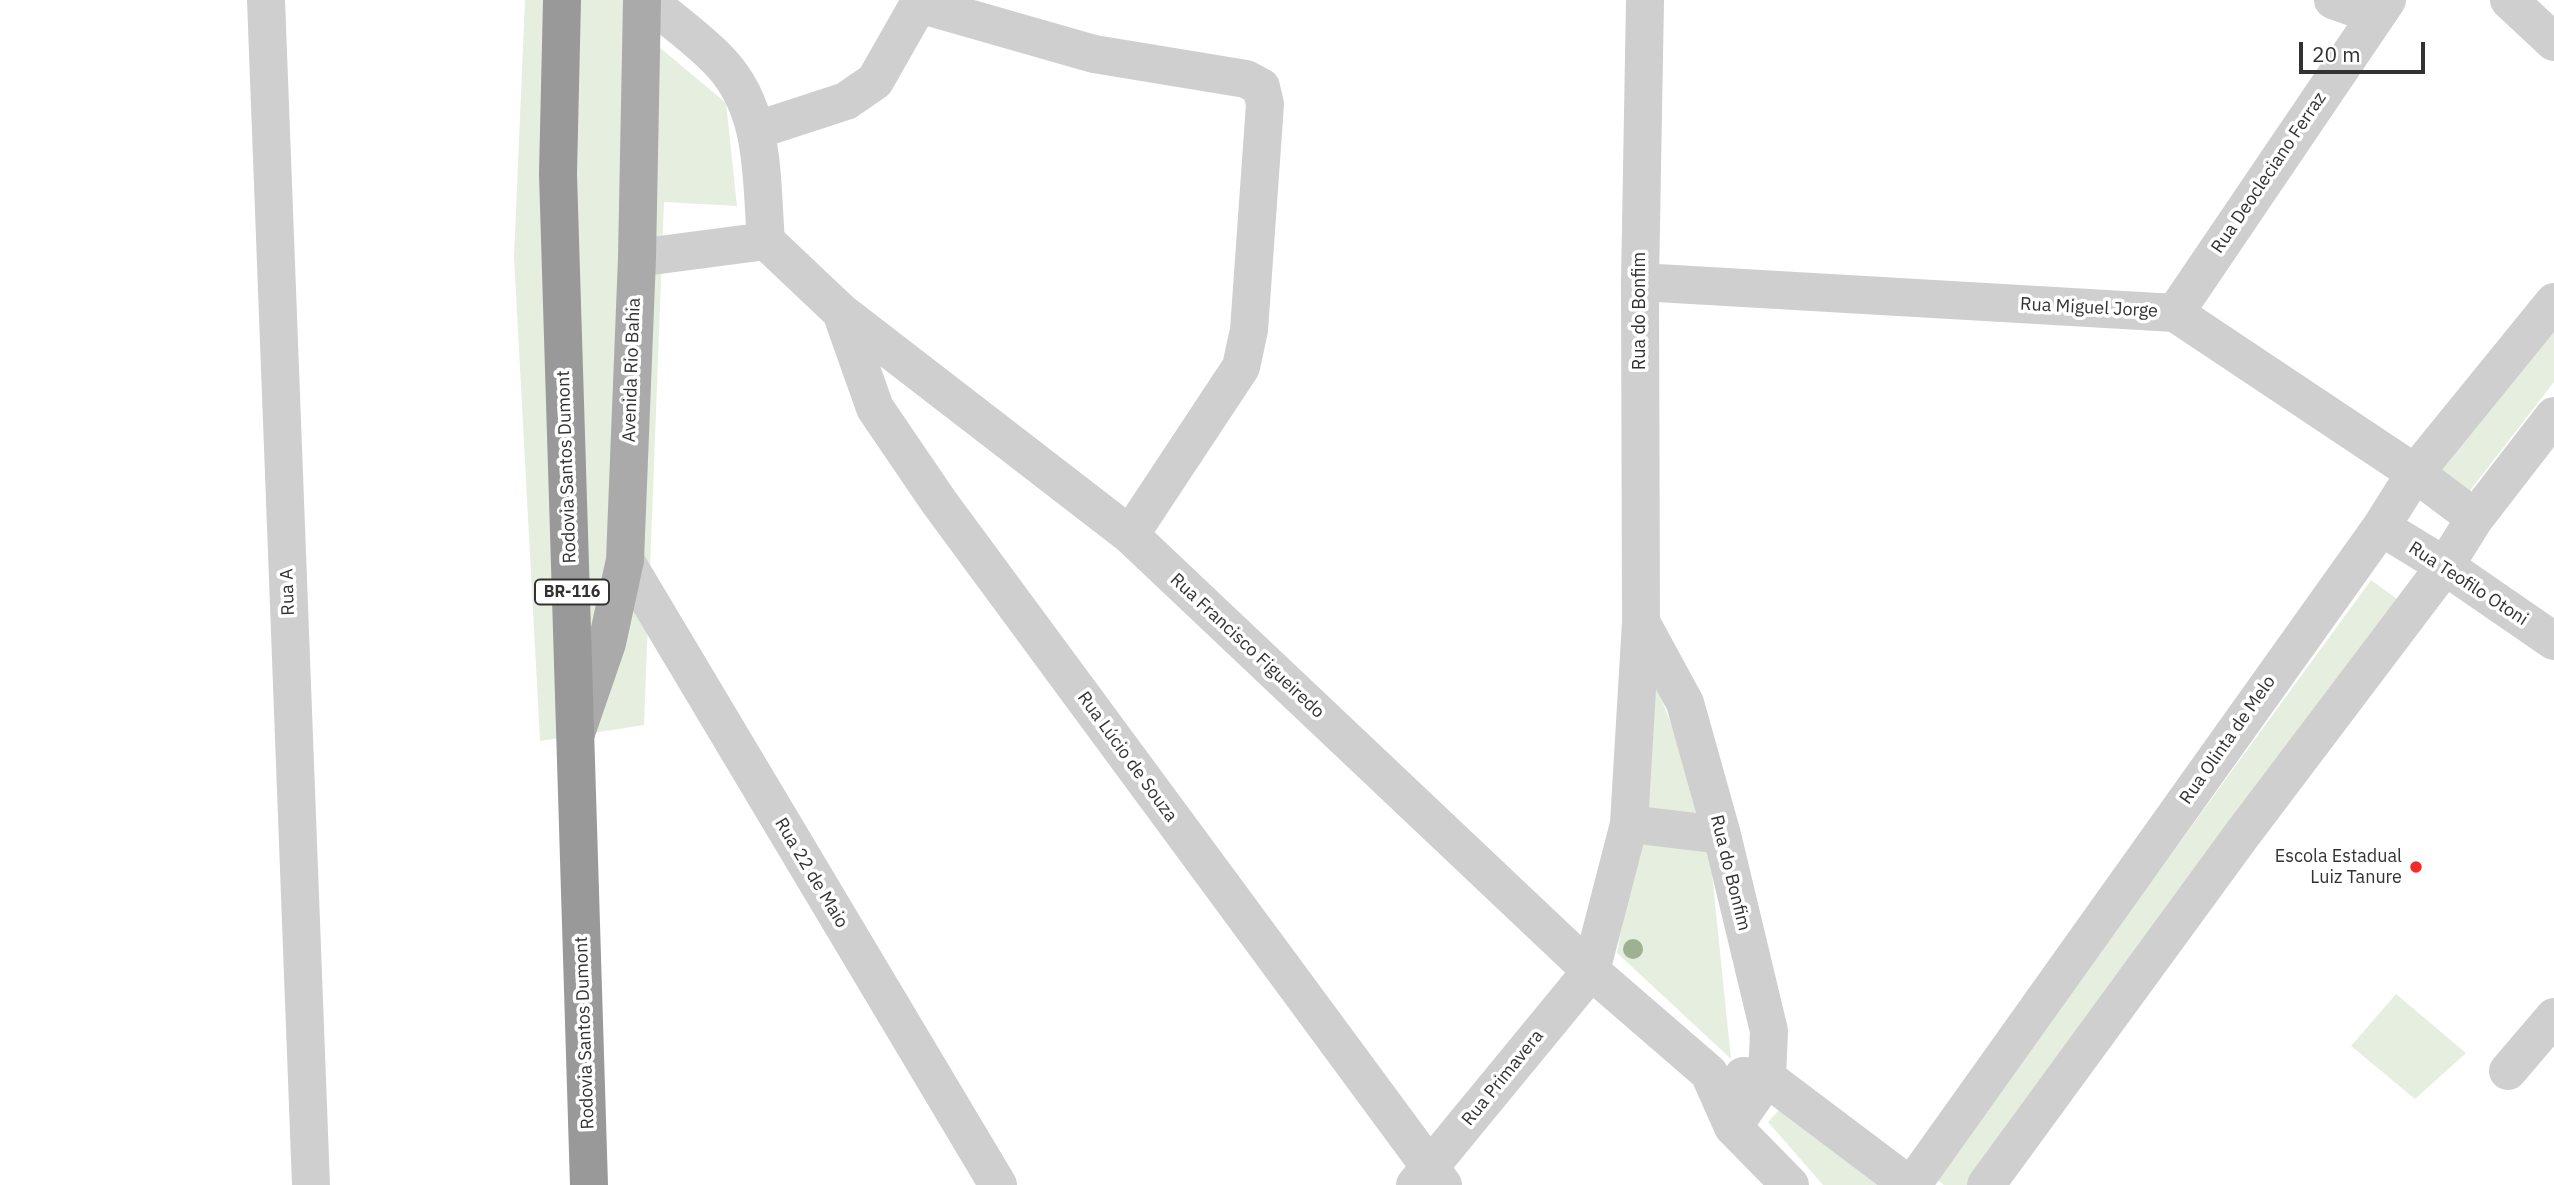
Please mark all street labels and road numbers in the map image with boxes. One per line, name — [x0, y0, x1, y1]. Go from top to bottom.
street label: Rua Deocleciano Ferraz — [2207, 88, 2331, 258]
street label: Rua do Bonfim — [1629, 252, 1651, 370]
street label: Rua Miguel Jorge — [2019, 294, 2159, 322]
street label: Avenida Rio Bahia — [619, 297, 645, 443]
street label: Rodovia Santos Dumont — [553, 370, 581, 564]
street label: Rua Teofilo Otoni — [2404, 537, 2532, 631]
street label: Rua A — [276, 568, 300, 616]
street label: Rua Francisco Figueiredo — [1165, 569, 1329, 723]
road number: BR-116 — [535, 580, 609, 604]
street label: Rua Olinta de Melo — [2176, 671, 2280, 809]
street label: Rua Lúcio de Souza — [1072, 688, 1182, 826]
street label: Rua do Bonfim — [1705, 813, 1755, 933]
street label: Rua 22 de Maio — [770, 814, 852, 932]
street label: Rodovia Santos Dumont — [571, 936, 599, 1130]
street label: Rua Primavera — [1458, 1026, 1548, 1130]

